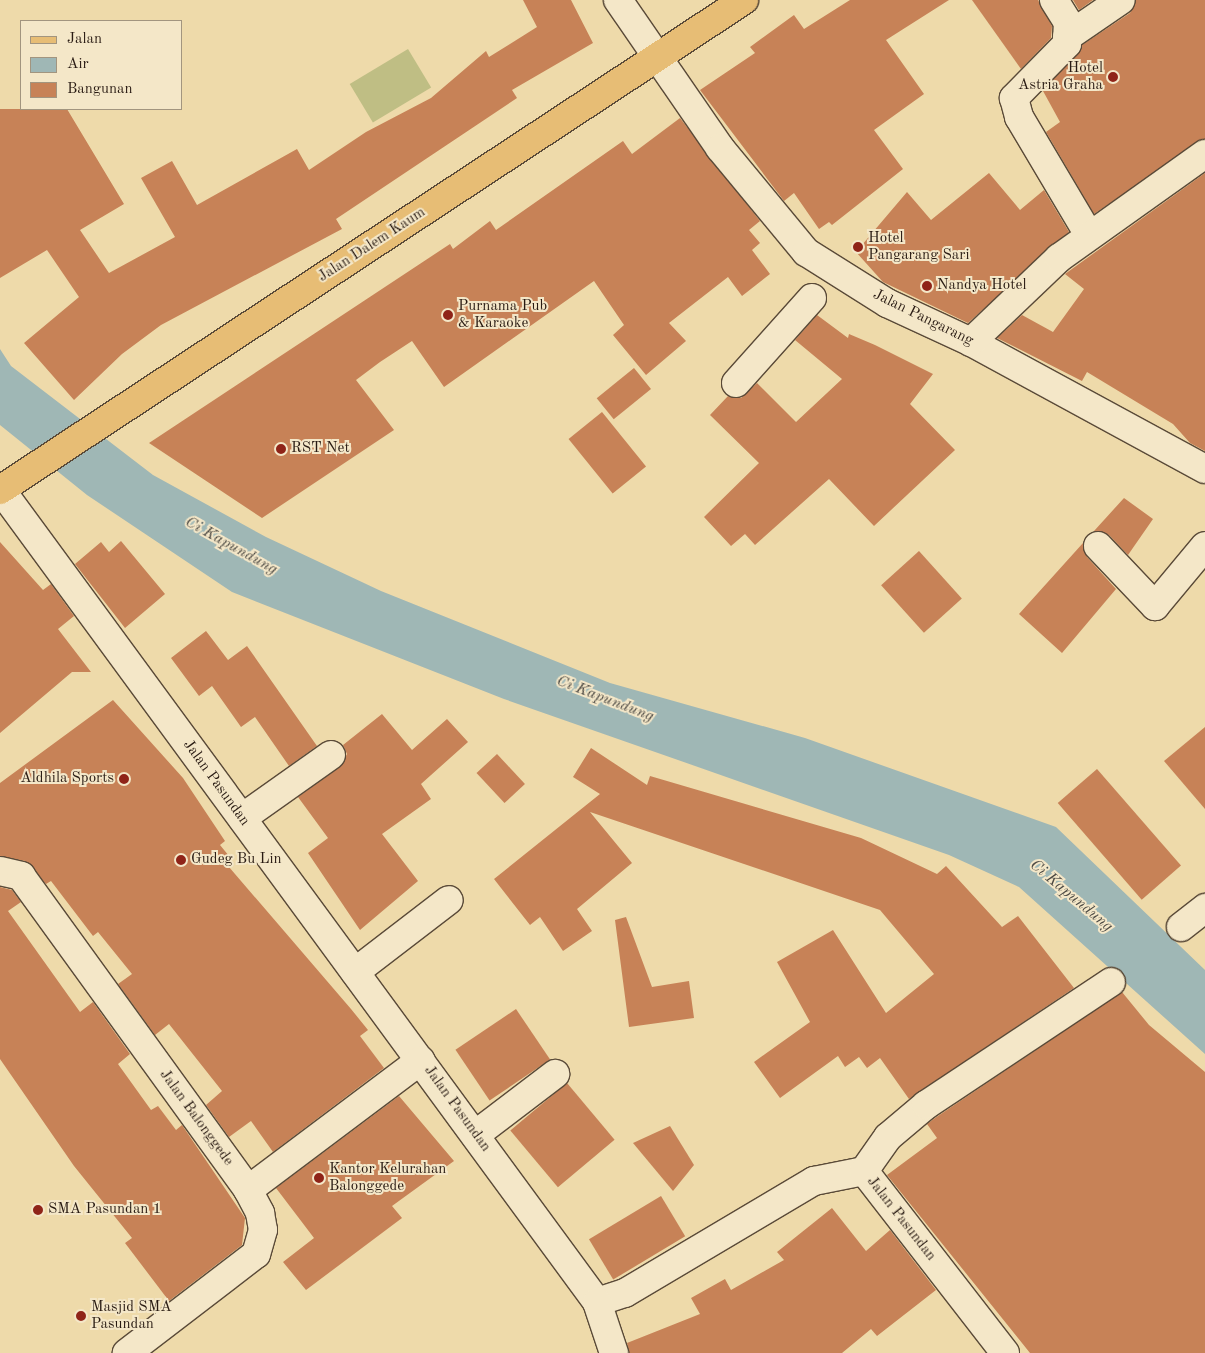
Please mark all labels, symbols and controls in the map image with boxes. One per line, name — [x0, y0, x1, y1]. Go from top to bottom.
legend — [20, 20, 182, 110]
text: Jalan — [67, 32, 102, 47]
text: Air — [67, 57, 89, 72]
place label: Hotel Astria Graha — [1018, 59, 1103, 94]
marker: Hotel Astria Graha — [1107, 71, 1119, 83]
text: Bangunan — [67, 82, 133, 97]
street label: Jalan Dalem Kaum — [315, 204, 429, 286]
place label: Hotel Pangarang Sari — [868, 229, 969, 264]
marker: Hotel Pangarang Sari — [852, 241, 864, 253]
place label: Nandya Hotel — [937, 277, 1026, 295]
marker: Nandya Hotel — [921, 280, 933, 292]
street label: Jalan Pangarang — [870, 286, 976, 350]
place label: Purnama Pub & Karaoke — [458, 297, 547, 332]
marker: Purnama Pub & Karaoke — [442, 309, 454, 321]
place label: RST Net — [291, 440, 350, 458]
marker: RST Net — [275, 443, 287, 455]
water label: Ci Kapundung — [181, 513, 281, 579]
water label: Ci Kapundung — [554, 672, 656, 726]
street label: Jalan Pasundan — [179, 736, 253, 830]
place label: Aldhila Sports — [20, 770, 114, 788]
marker: Aldhila Sports — [118, 773, 130, 785]
place label: Gudeg Bu Lin — [191, 851, 282, 869]
marker: Gudeg Bu Lin — [175, 854, 187, 866]
water label: Ci Kapundung — [1026, 856, 1116, 936]
street label: Jalan Pasundan — [420, 1062, 494, 1156]
street label: Jalan Balonggede — [155, 1066, 237, 1170]
place label: Kantor Kelurahan Balonggede — [329, 1160, 446, 1195]
marker: Kantor Kelurahan Balonggede — [313, 1172, 325, 1184]
street label: Jalan Pasundan — [862, 1173, 940, 1265]
place label: SMA Pasundan 1 — [48, 1201, 161, 1219]
marker: SMA Pasundan 1 — [32, 1204, 44, 1216]
place label: Masjid SMA Pasundan — [91, 1298, 172, 1333]
marker: Masjid SMA Pasundan — [75, 1310, 87, 1322]

